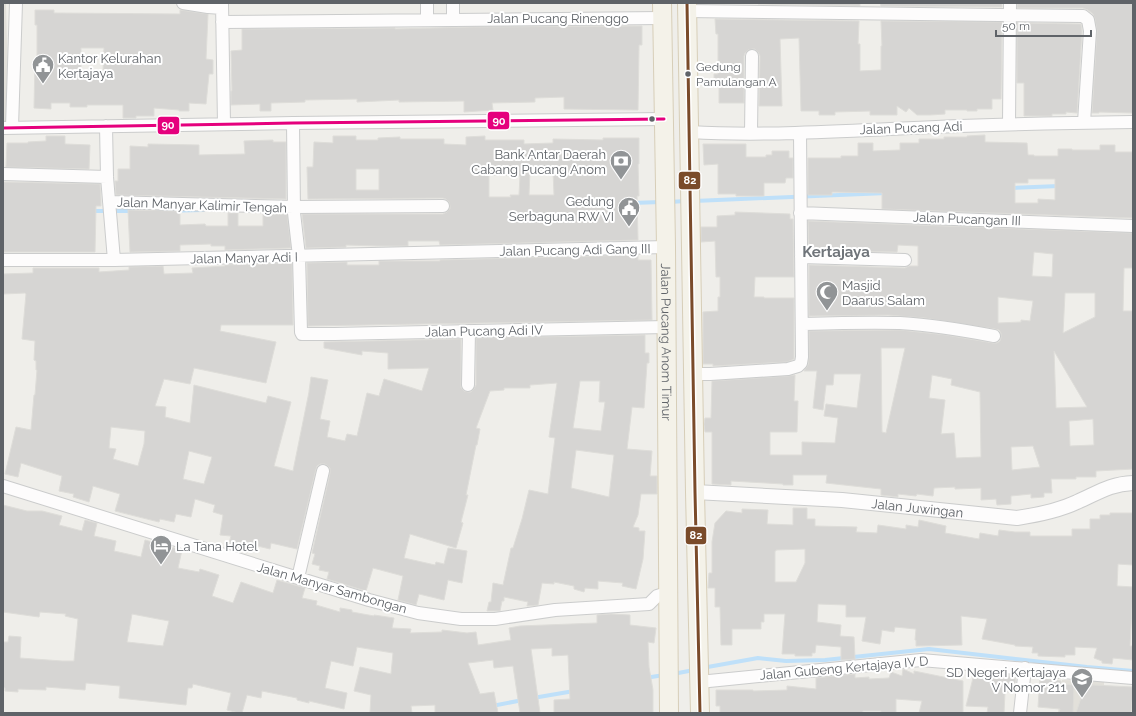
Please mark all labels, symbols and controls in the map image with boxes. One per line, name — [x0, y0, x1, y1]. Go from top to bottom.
street label: Jalan Pucang Rinenggo — [487, 11, 629, 26]
scale bar — [996, 12, 1091, 38]
text: 50 m — [1002, 19, 1030, 33]
place label: Kantor Kelurahan Kertajaya — [58, 51, 161, 81]
public building icon: Kantor Kelurahan Kertajaya — [30, 52, 56, 85]
place label: Gedung Pamulangan A — [696, 60, 777, 89]
marker: Gedung Pamulangan A — [683, 69, 693, 79]
line badge: 90 — [487, 111, 510, 130]
unlabelled marker — [647, 114, 657, 124]
text: 90 — [492, 115, 506, 128]
line badge: 90 — [157, 116, 180, 135]
text: 90 — [161, 119, 175, 132]
street label: Jalan Pucang Adi — [859, 119, 963, 137]
place label: Bank Antar Daerah Cabang Pucang Anom — [471, 147, 606, 177]
bank icon: Bank Antar Daerah Cabang Pucang Anom — [608, 148, 634, 181]
line badge: 82 — [678, 171, 701, 190]
text: 82 — [684, 174, 696, 187]
place label: Gedung Serbaguna RW VI — [509, 194, 614, 224]
street label: Jalan Manyar Kalimir Tengah — [117, 195, 287, 215]
public building icon: Gedung Serbaguna RW VI — [616, 195, 642, 228]
street label: Jalan Pucangan III — [913, 210, 1021, 228]
street label: Jalan Pucang Adi Gang III — [499, 241, 651, 259]
district label: Kertajaya — [802, 243, 870, 261]
street label: Jalan Manyar Adi I — [190, 250, 298, 266]
street label: Jalan Pucang Anom Timur — [659, 263, 675, 421]
place label: Masjid Daarus Salam — [842, 278, 925, 308]
mosque icon: Masjid Daarus Salam — [814, 279, 840, 312]
street label: Jalan Pucang Adi IV — [425, 322, 543, 340]
street label: Jalan Juwingan — [871, 496, 964, 520]
line badge: 82 — [685, 526, 707, 545]
text: 82 — [690, 529, 702, 542]
hotel icon: La Tana Hotel — [148, 533, 174, 566]
place label: La Tana Hotel — [176, 539, 258, 554]
street label: Jalan Manyar Sambongan — [255, 559, 409, 617]
street label: Jalan Gubeng Kertajaya IV D — [759, 653, 929, 683]
place label: SD Negeri Kertajaya V Nomor 211 — [946, 665, 1066, 695]
school or university icon: SD Negeri Kertajaya V Nomor 211 — [1069, 666, 1095, 699]

